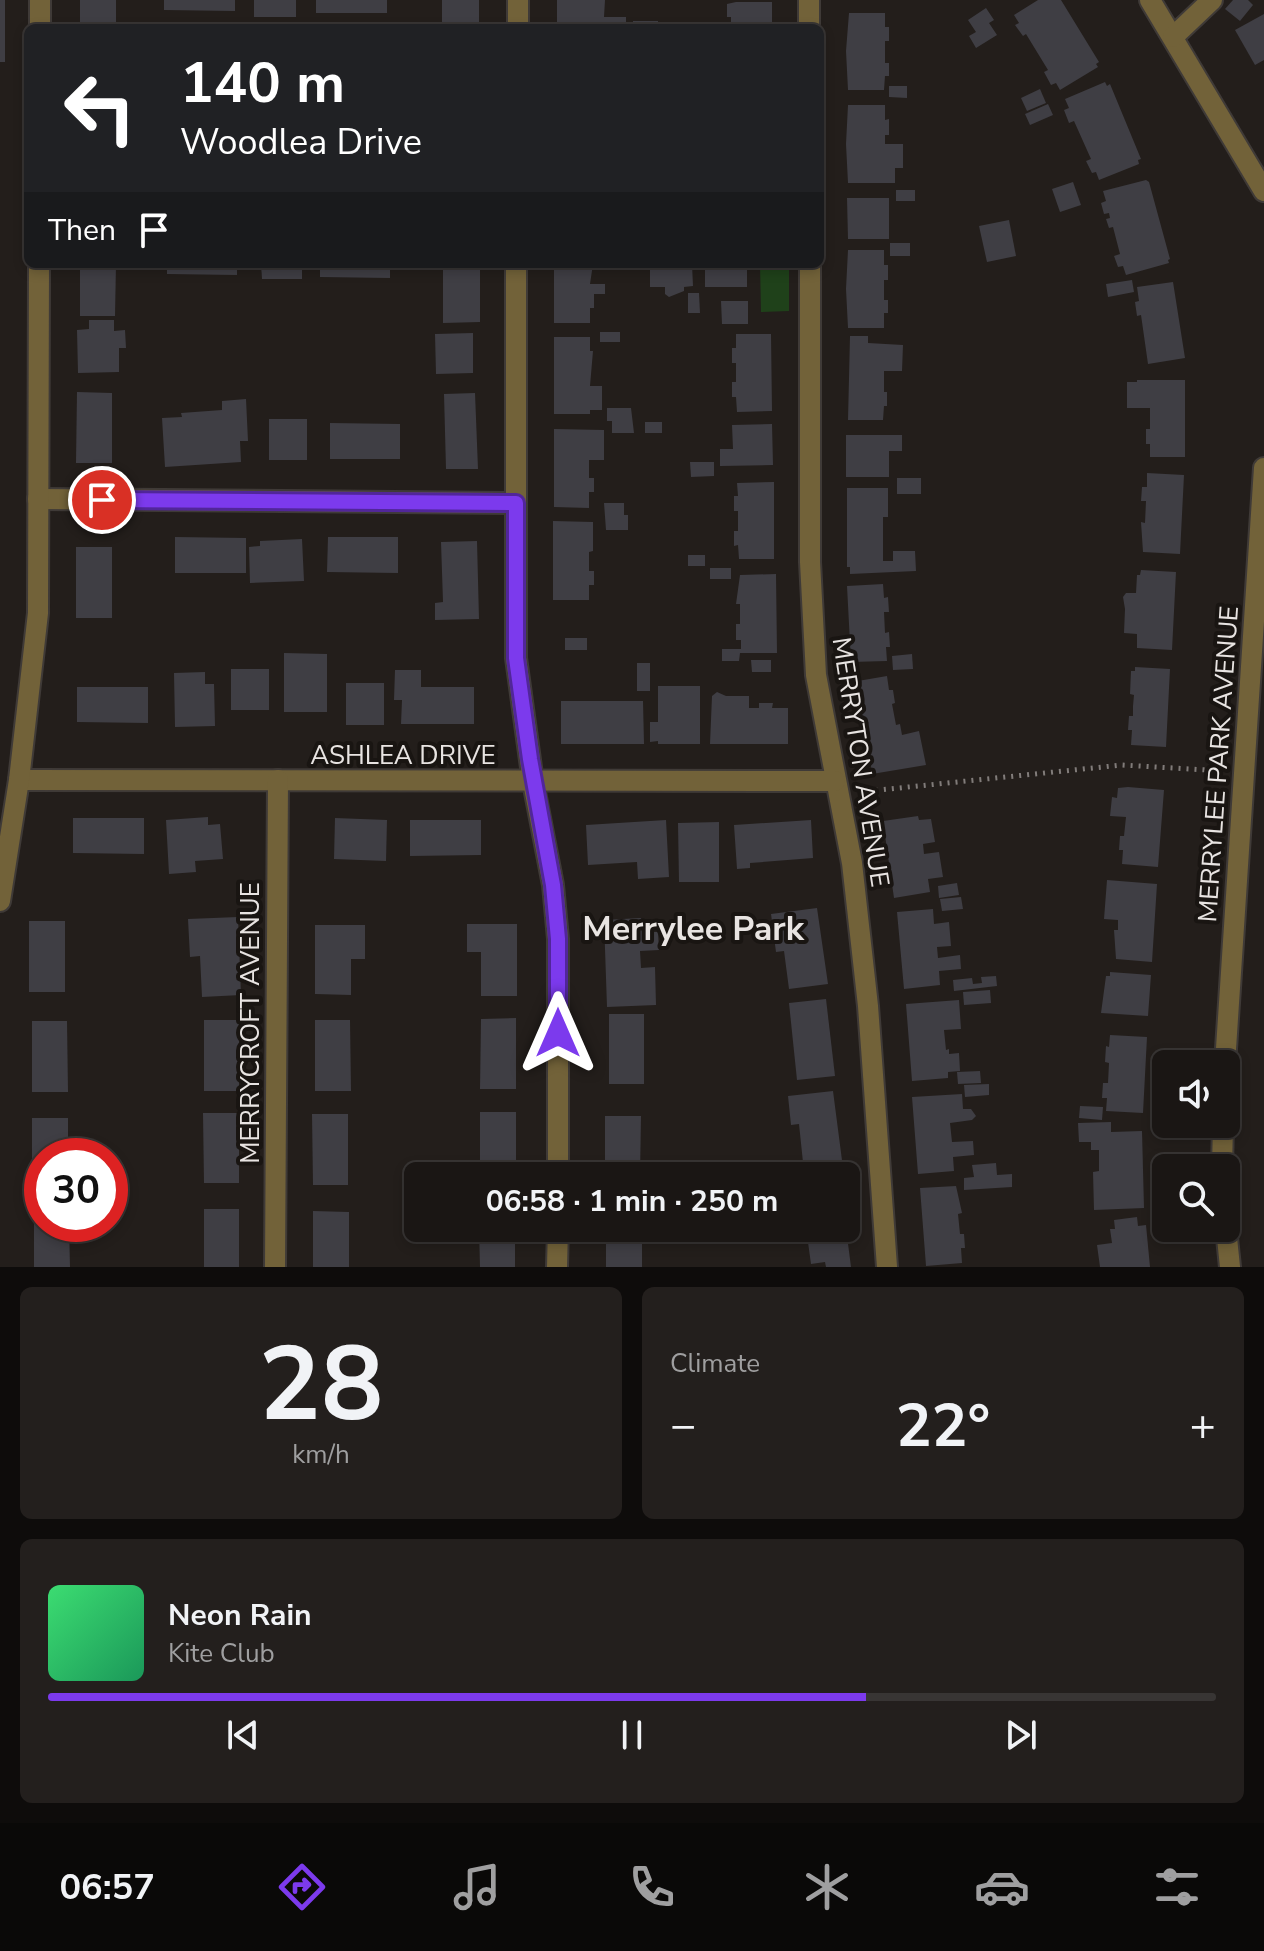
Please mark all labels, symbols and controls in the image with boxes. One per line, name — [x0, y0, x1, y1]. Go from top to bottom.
text: 140 m — [180, 45, 345, 122]
icon: left — [48, 56, 152, 160]
text: Woodlea Drive — [180, 118, 422, 167]
icon: arrive — [132, 208, 176, 252]
text: Then — [48, 210, 116, 251]
pin — [68, 466, 136, 534]
icon: arrive — [80, 478, 124, 522]
street label: MERRYLEE PARK AVENUE — [1190, 605, 1247, 923]
street label: MERRYTON AVENUE — [823, 635, 898, 889]
street label: ASHLEA DRIVE — [310, 738, 496, 773]
street label: MERRYCROFT AVENUE — [233, 882, 268, 1164]
district label: Merrylee Park — [582, 906, 805, 952]
position arrow — [516, 991, 600, 1075]
map controls — [1152, 1050, 1240, 1242]
button: sound — [1152, 1050, 1240, 1138]
speed limit sign: 30 — [24, 1138, 128, 1242]
button: search — [1152, 1154, 1240, 1242]
text: 06:58 · 1 min · 250 m — [486, 1181, 778, 1222]
text: 28 — [259, 1314, 383, 1456]
text: Climate — [670, 1346, 760, 1381]
text: 22° — [896, 1385, 990, 1467]
text: − — [670, 1396, 696, 1456]
text: + — [1190, 1396, 1216, 1456]
text: km/h — [292, 1437, 350, 1472]
text: Neon Rain — [168, 1595, 312, 1636]
text: Kite Club — [168, 1636, 275, 1671]
icon: previous — [221, 1713, 265, 1757]
icon: pause — [610, 1713, 654, 1757]
icon: next — [999, 1713, 1043, 1757]
icon: directions — [274, 1859, 330, 1915]
icon: music — [449, 1859, 505, 1915]
icon: phone — [624, 1859, 680, 1915]
icon: climate — [799, 1859, 855, 1915]
icon: car — [974, 1859, 1030, 1915]
icon: filters — [1149, 1859, 1205, 1915]
text: 06:57 — [59, 1863, 155, 1912]

